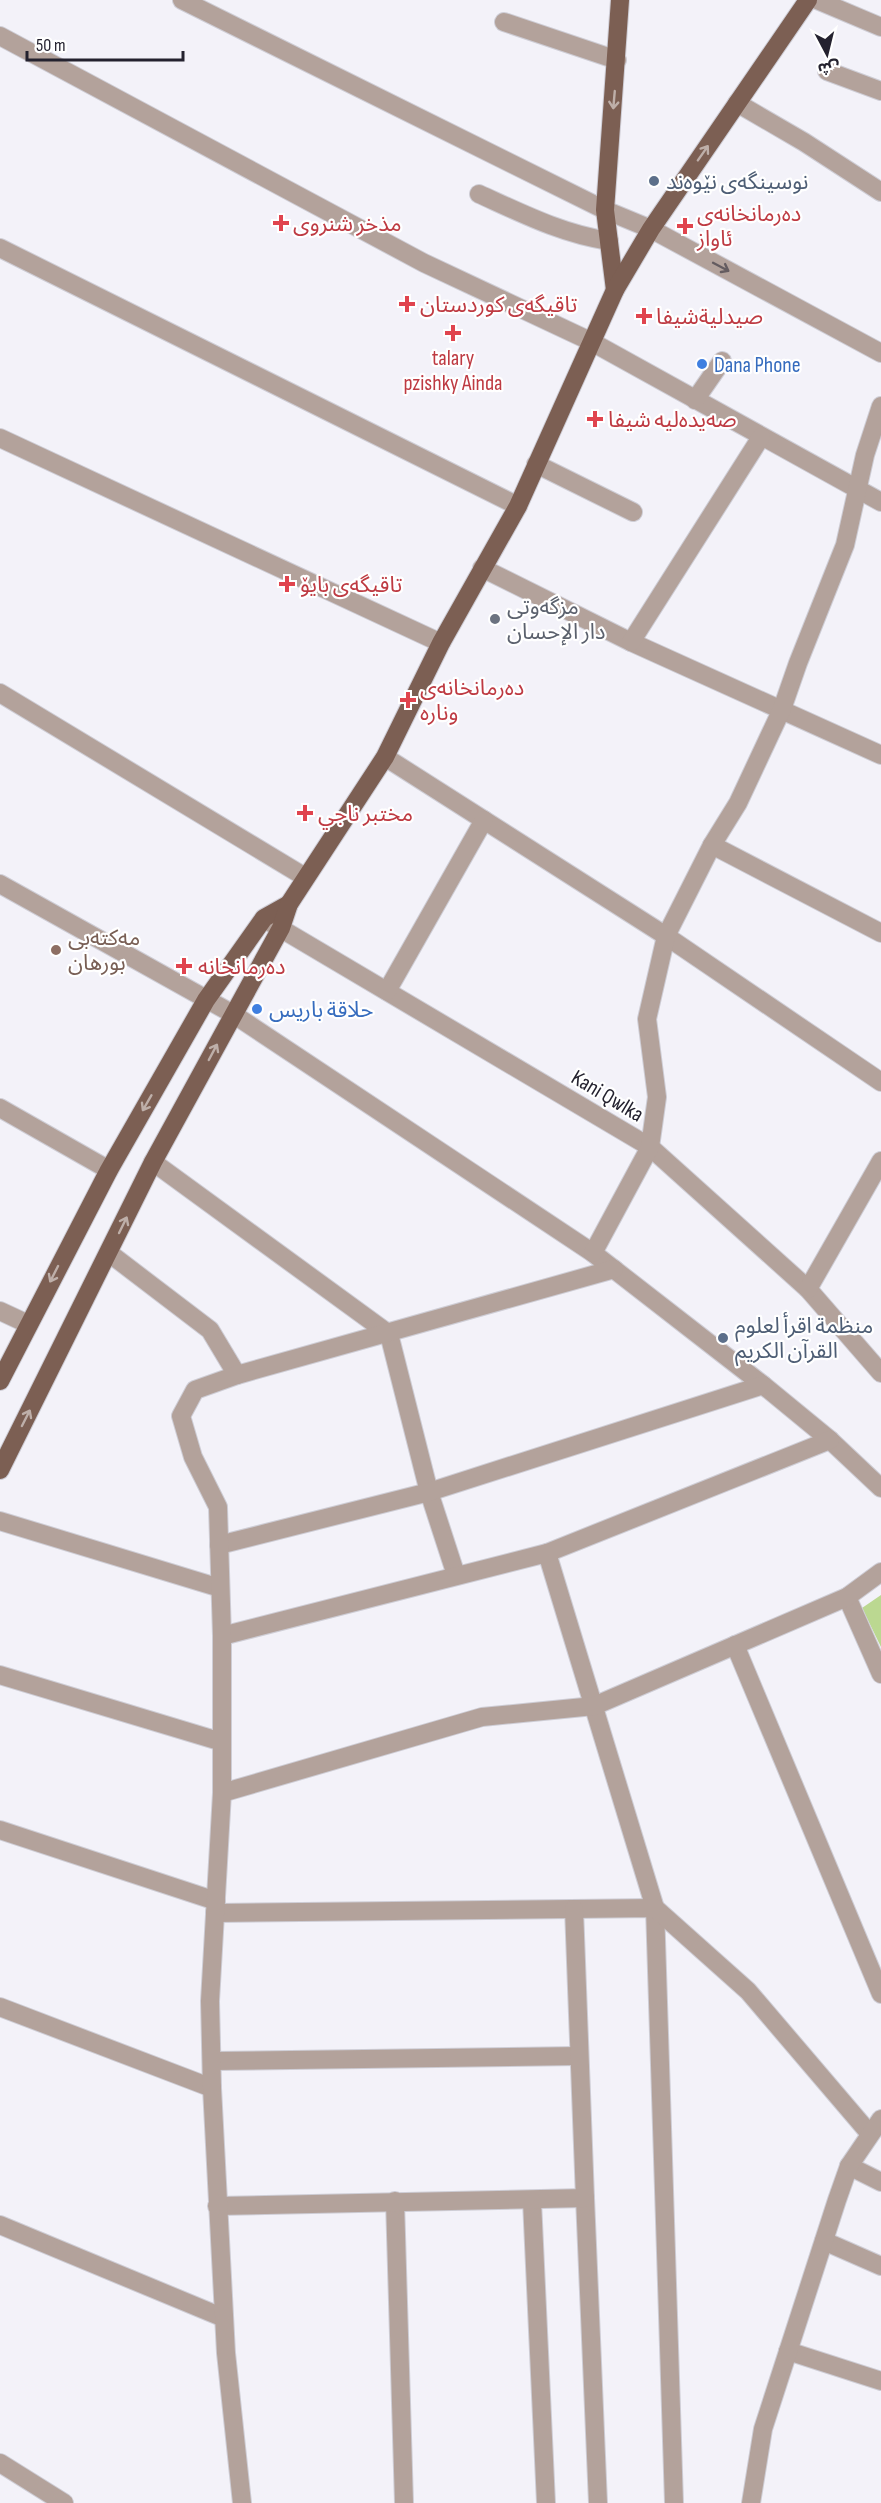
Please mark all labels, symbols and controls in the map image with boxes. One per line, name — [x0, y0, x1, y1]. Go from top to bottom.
scale bar — [27, 24, 183, 62]
north arrow — [797, 24, 857, 84]
text: 50 m — [36, 35, 66, 56]
text: ش — [817, 57, 841, 78]
one-way arrow — [608, 90, 619, 110]
one-way arrow — [697, 145, 709, 161]
place label: نوسینگەی نێوەند — [666, 169, 808, 196]
marker: نوسینگەی نێوەند — [647, 174, 661, 188]
place label: دەرمانخانەی ئاواز — [696, 201, 801, 253]
place label: مذخر شنروی — [293, 211, 401, 238]
marker: مذخر شنروی — [274, 216, 288, 230]
marker: دەرمانخانەی ئاواز — [678, 219, 692, 233]
one-way arrow — [711, 262, 729, 273]
place label: تاقیگەی کوردستان — [420, 292, 577, 319]
marker: تاقیگەی کوردستان — [398, 295, 416, 313]
place label: صیدلیةشیفا — [656, 304, 763, 331]
marker: صیدلیةشیفا — [637, 309, 651, 323]
marker: talary pzishky Ainda — [444, 324, 462, 342]
place label: talary pzishky Ainda — [403, 345, 503, 397]
place label: Dana Phone — [714, 352, 801, 379]
marker: Dana Phone — [695, 357, 709, 371]
place label: صەیدەلیە شیفا — [608, 407, 737, 434]
marker: صەیدەلیە شیفا — [586, 410, 604, 428]
place label: تاقیگەی بایۆ — [300, 572, 402, 599]
marker: تاقیگەی بایۆ — [278, 575, 296, 593]
place label: مزگەوتی دار الإحسان — [507, 594, 605, 646]
marker: مزگەوتی دار الإحسان — [488, 612, 502, 626]
place label: دەرمانخانەی ونارە — [420, 675, 524, 727]
marker: دەرمانخانەی ونارە — [401, 693, 415, 707]
place label: مختبر ناجي — [318, 801, 413, 830]
marker: مختبر ناجي — [296, 804, 314, 822]
place label: مەکتەبی بورهان — [68, 925, 140, 977]
marker: مەکتەبی بورهان — [49, 943, 63, 957]
place label: دەرمانخانە — [198, 954, 286, 981]
marker: دەرمانخانە — [175, 957, 193, 975]
place label: حلاقة باریس — [269, 997, 373, 1024]
marker: حلاقة باریس — [250, 1002, 264, 1016]
one-way arrow — [207, 1043, 219, 1061]
street label: Kani Qwlka — [566, 1064, 648, 1128]
one-way arrow — [141, 1094, 153, 1111]
one-way arrow — [117, 1216, 129, 1234]
one-way arrow — [48, 1265, 60, 1283]
place label: منظمة اقرأ لعلوم القرآن الكريم — [735, 1312, 873, 1367]
marker: منظمة اقرأ لعلوم القرآن الكريم — [716, 1331, 730, 1345]
one-way arrow — [21, 1410, 33, 1428]

